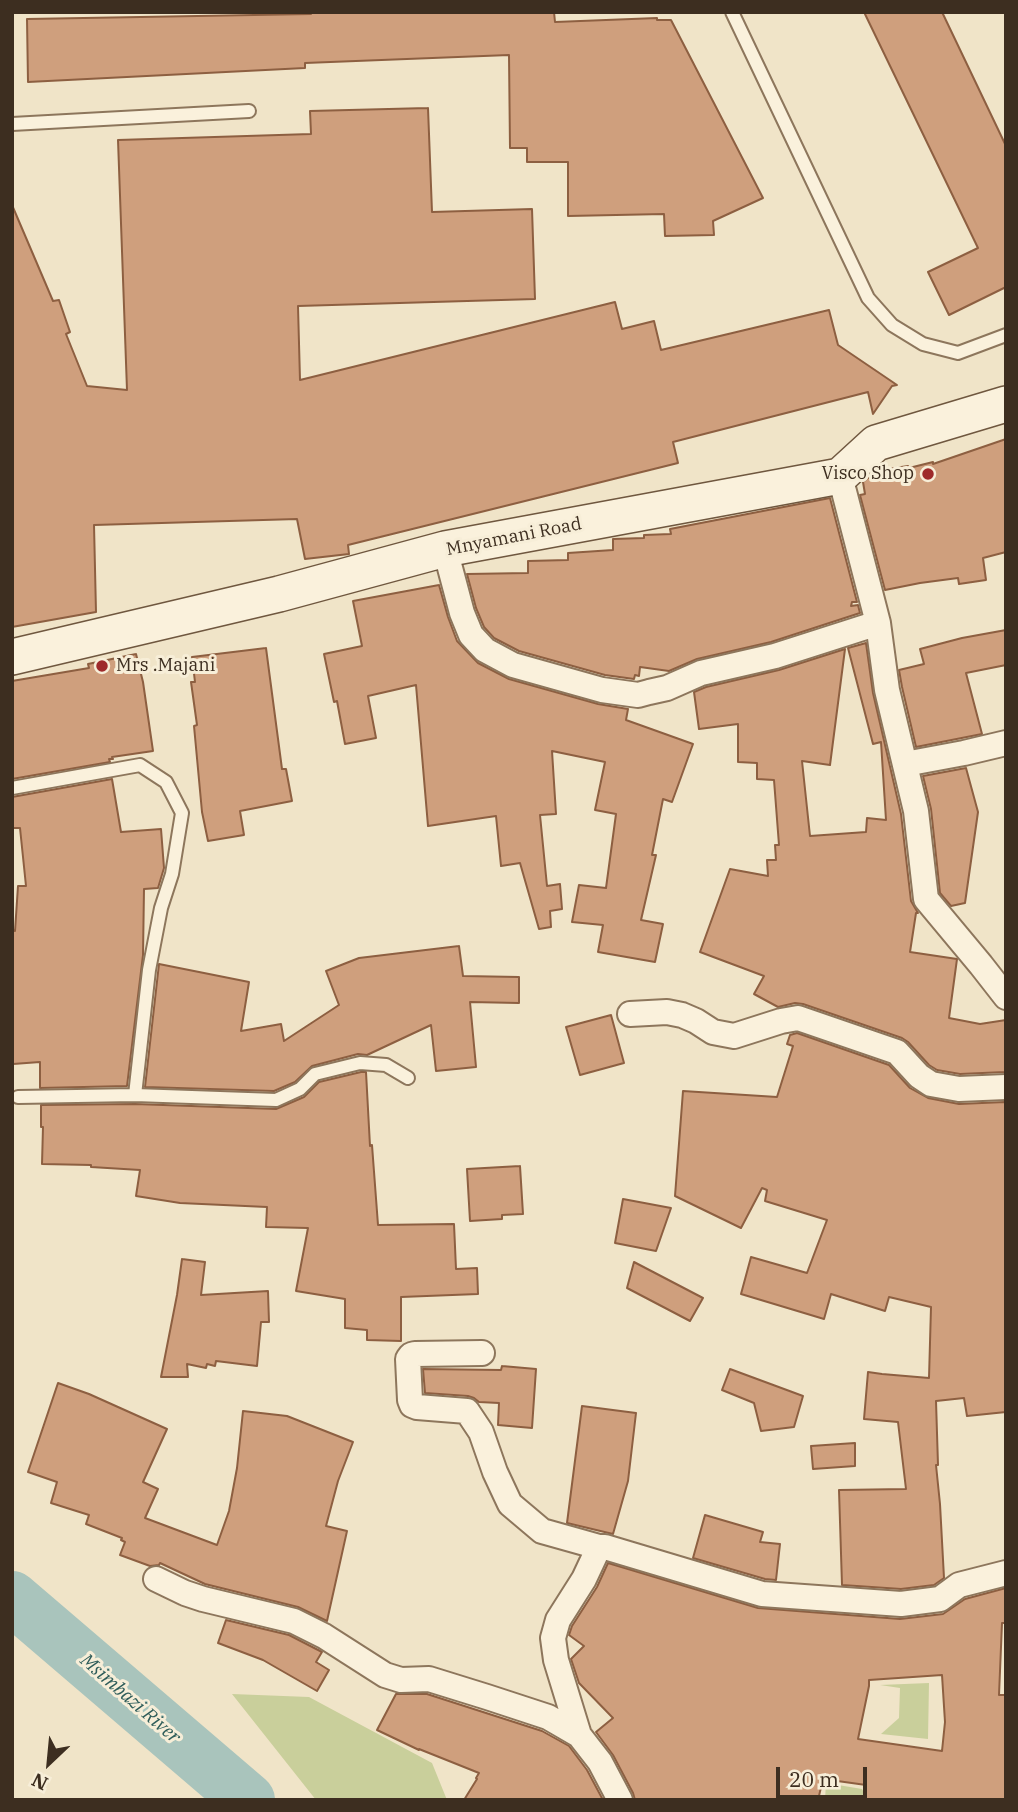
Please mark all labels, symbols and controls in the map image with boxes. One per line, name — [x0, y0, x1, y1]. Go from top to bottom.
place label: Visco Shop — [822, 463, 914, 485]
marker: Visco Shop — [920, 466, 936, 482]
street label: Mnyamani Road — [444, 513, 584, 561]
place label: Mrs .Majani — [116, 655, 215, 677]
marker: Mrs .Majani — [94, 658, 110, 674]
water label: Msimbazi River — [75, 1649, 185, 1749]
north arrow — [14, 1728, 84, 1798]
scale bar — [780, 1752, 871, 1796]
text: 20 m — [789, 1765, 839, 1793]
text: N — [28, 1768, 52, 1796]

